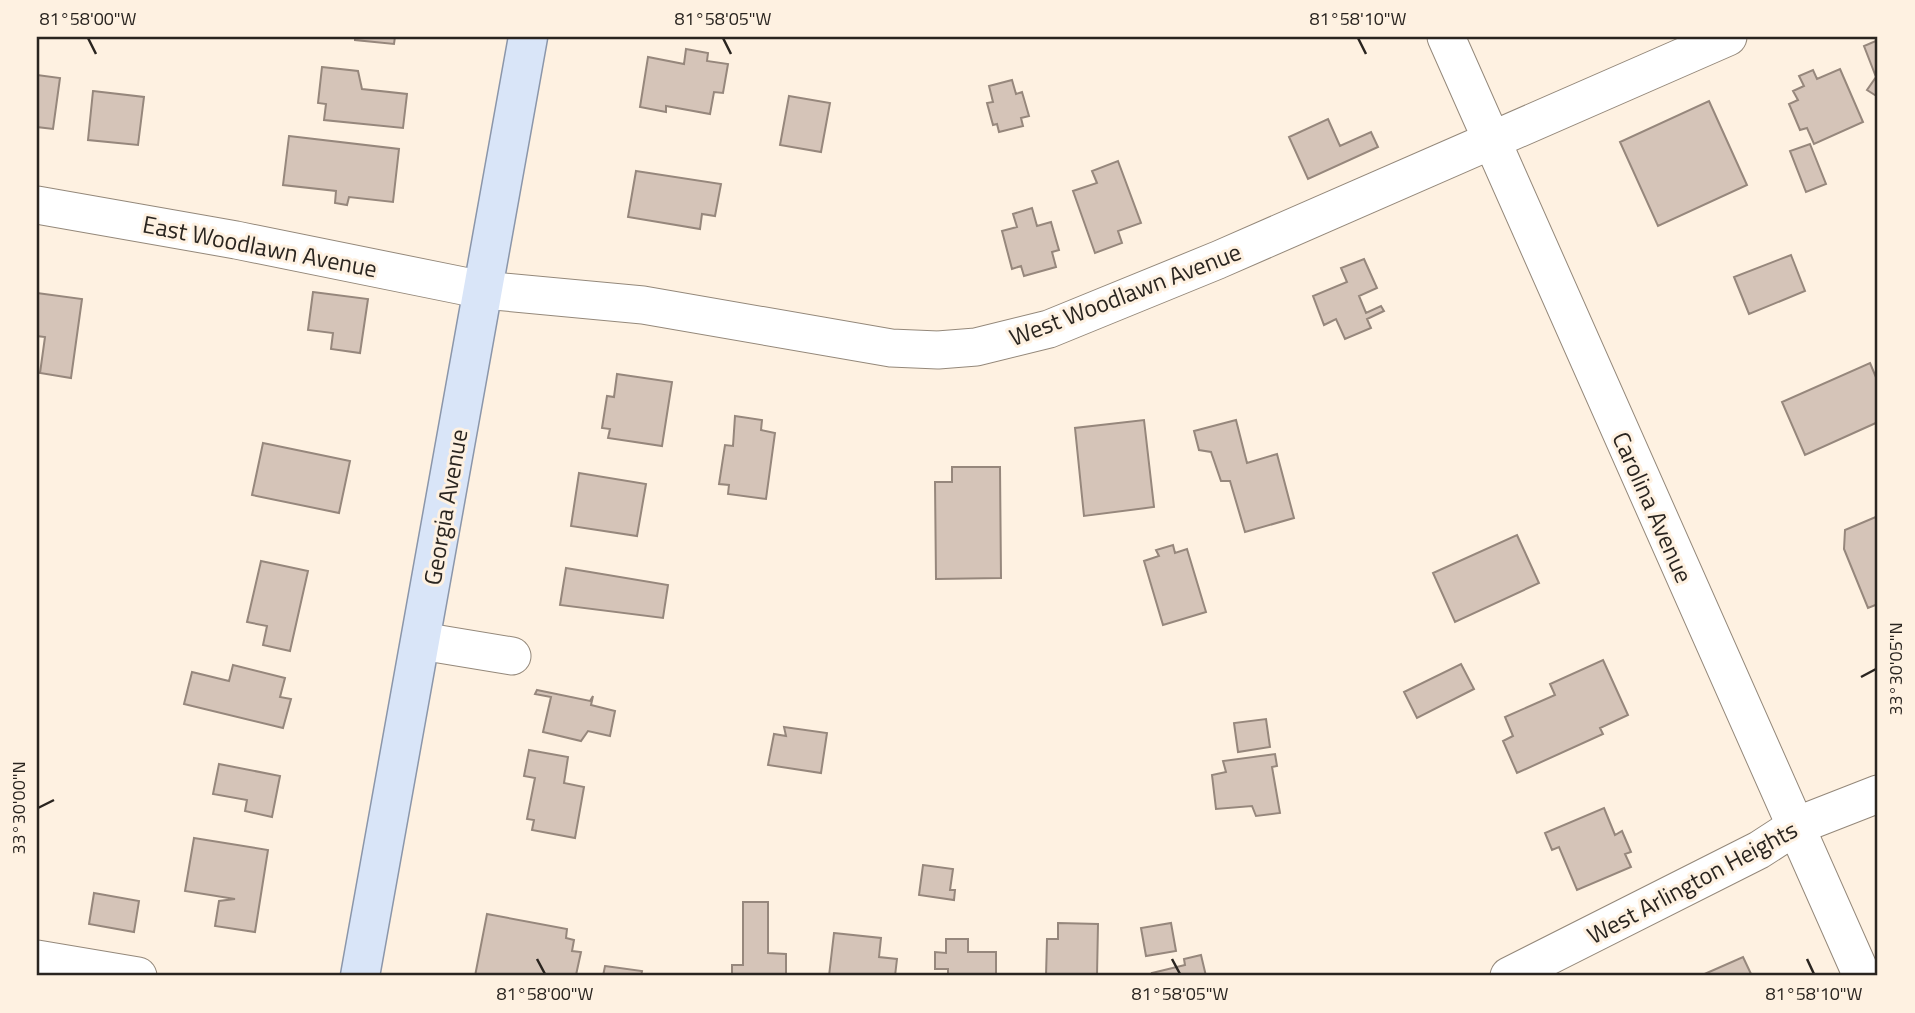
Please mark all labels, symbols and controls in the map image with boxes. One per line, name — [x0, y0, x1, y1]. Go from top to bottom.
text: 81°58'00"W — [40, 5, 137, 32]
text: 81°58'05"W — [675, 5, 772, 32]
text: 81°58'10"W — [1310, 5, 1407, 32]
street label: East Woodlawn Avenue — [140, 206, 380, 286]
street label: West Woodlawn Avenue — [1004, 233, 1246, 355]
street label: Georgia Avenue — [414, 426, 476, 588]
street label: Carolina Avenue — [1604, 426, 1702, 588]
text: 33°30'05"N — [1882, 622, 1909, 716]
text: 33°30'00"N — [5, 761, 32, 855]
street label: West Arlington Heights — [1580, 811, 1804, 953]
text: 81°58'00"W — [497, 980, 594, 1007]
text: 81°58'05"W — [1132, 980, 1229, 1007]
text: 81°58'10"W — [1766, 980, 1863, 1007]

